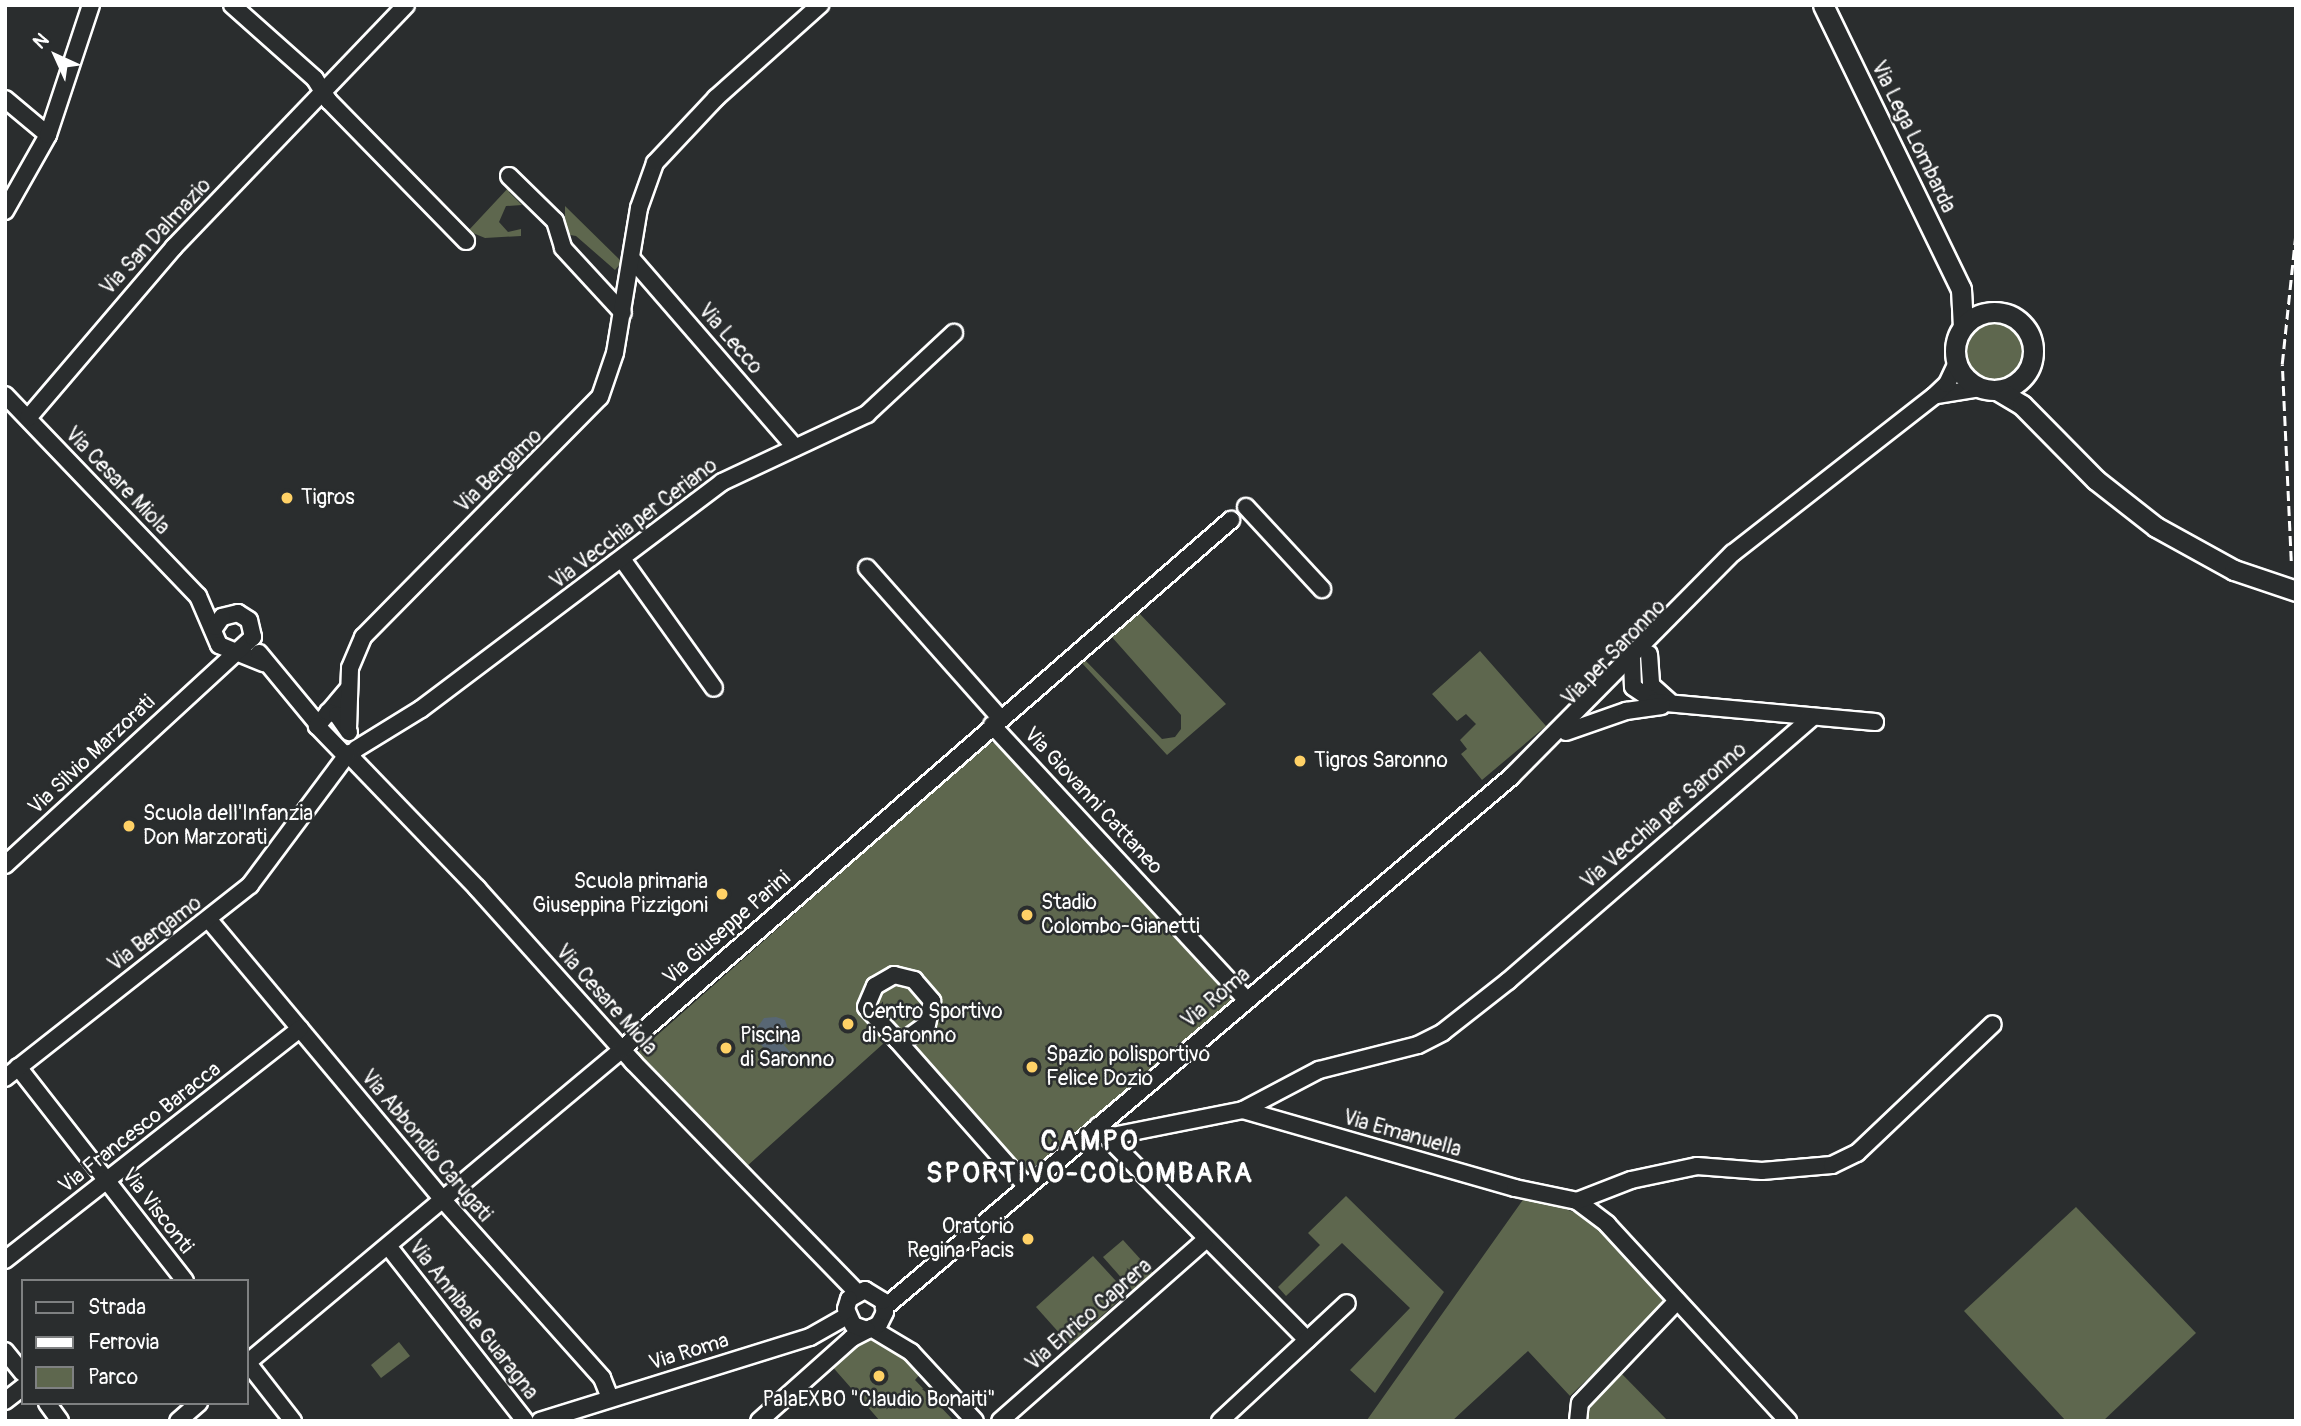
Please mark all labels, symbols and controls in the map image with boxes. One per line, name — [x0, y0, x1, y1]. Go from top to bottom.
north arrow — [21, 21, 91, 91]
text: N — [28, 28, 54, 54]
street label: Via Lega Lombarda — [1865, 57, 1961, 217]
street label: Via San Dalmazio — [95, 173, 217, 301]
street label: Via Lecco — [692, 298, 768, 380]
street label: Via Cesare Miola — [59, 422, 175, 540]
street label: Via Bergamo — [450, 424, 548, 518]
street label: Via Vecchia per Ceriano — [546, 453, 722, 595]
place label: Tigros — [301, 485, 355, 511]
marker: Tigros — [279, 490, 295, 506]
street label: Via per Saronno — [1557, 594, 1671, 712]
street label: Via Silvio Marzorati — [23, 690, 161, 820]
street label: Via Giovanni Cattaneo — [1018, 722, 1168, 880]
street label: Via Vecchia per Saronno — [1576, 737, 1752, 895]
place label: Tigros Saronno — [1314, 748, 1448, 774]
marker: Tigros Saronno — [1292, 753, 1308, 769]
place label: Scuola dell'Infanzia Don Marzorati — [143, 801, 313, 851]
marker: Scuola dell'Infanzia Don Marzorati — [121, 818, 137, 834]
street label: Via Giuseppe Parini — [658, 866, 796, 990]
place label: Scuola primaria Giuseppina Pizzigoni — [532, 869, 708, 919]
marker: Scuola primaria Giuseppina Pizzigoni — [714, 886, 730, 902]
place label: Stadio Colombo-Gianetti — [1041, 890, 1200, 940]
street label: Via Bergamo — [103, 891, 207, 977]
marker: Stadio Colombo-Gianetti — [1019, 907, 1035, 923]
street label: Via Cesare Miola — [550, 940, 662, 1060]
street label: Via Roma — [1177, 962, 1255, 1034]
place label: Centro Sportivo di Saronno — [862, 999, 1002, 1049]
marker: Centro Sportivo di Saronno — [840, 1016, 856, 1032]
place label: Piscina di Saronno — [740, 1023, 834, 1073]
marker: Piscina di Saronno — [718, 1040, 734, 1056]
place label: Spazio polisportivo Felice Dozio — [1046, 1042, 1210, 1092]
street label: Via Francesco Baracca — [54, 1057, 226, 1199]
marker: Spazio polisportivo Felice Dozio — [1024, 1059, 1040, 1075]
street label: Via Abbondio Carugati — [355, 1065, 497, 1227]
street label: Via Emanuella — [1340, 1105, 1464, 1163]
district label: CAMPO SPORTIVO-COLOMBARA — [928, 1125, 1252, 1191]
street label: Via Visconti — [116, 1163, 198, 1259]
place label: Oratorio Regina Pacis — [907, 1214, 1014, 1264]
marker: Oratorio Regina Pacis — [1020, 1231, 1036, 1247]
street label: Via Annibale Guaragna — [403, 1235, 543, 1405]
street label: Via Enrico Caprera — [1021, 1253, 1157, 1377]
legend — [21, 1279, 248, 1405]
text: Strada — [88, 1294, 146, 1321]
street label: Via Roma — [646, 1328, 732, 1376]
text: Ferrovia — [88, 1329, 159, 1356]
text: Parco — [88, 1364, 138, 1391]
marker: PalaEXBO "Claudio Bonaiti" — [871, 1368, 887, 1384]
place label: PalaEXBO "Claudio Bonaiti" — [762, 1387, 996, 1413]

